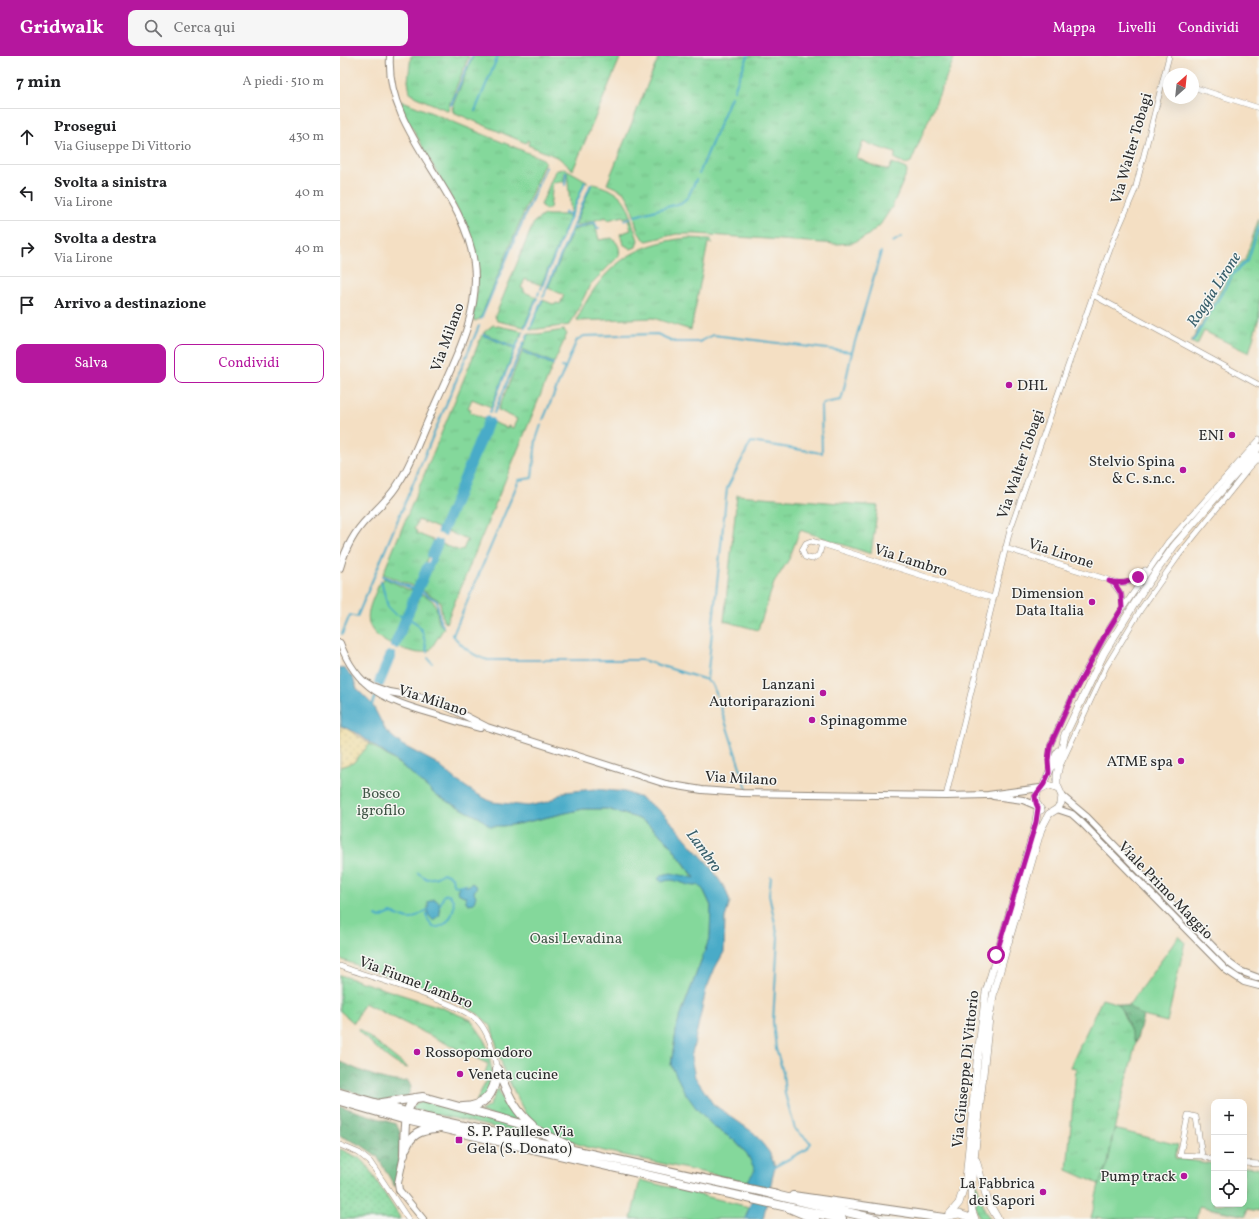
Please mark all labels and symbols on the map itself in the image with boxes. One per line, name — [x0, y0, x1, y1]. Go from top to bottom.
north arrow — [1163, 68, 1199, 104]
street label: Via Walter Tobagi — [1107, 90, 1158, 206]
water label: Roggia Lirone — [1182, 248, 1247, 332]
street label: Via Milano — [426, 300, 471, 375]
place label: DHL — [1017, 376, 1048, 397]
marker: DHL — [1004, 380, 1014, 390]
street label: Via Walter Tobagi — [993, 407, 1050, 522]
place label: ENI — [1199, 426, 1224, 447]
marker: ENI — [1227, 430, 1237, 440]
place label: Stelvio Spina & C. s.n.c. — [1089, 452, 1175, 490]
marker: Stelvio Spina & C. s.n.c. — [1178, 465, 1188, 475]
street label: Via Lirone — [1025, 534, 1096, 575]
street label: Via Lambro — [871, 540, 950, 583]
route end — [1129, 568, 1147, 586]
place label: Dimension Data Italia — [1011, 584, 1084, 622]
marker: Dimension Data Italia — [1087, 597, 1097, 607]
place label: Lanzani Autoriparazioni — [709, 675, 815, 713]
street label: Via Milano — [395, 680, 470, 723]
marker: Lanzani Autoriparazioni — [818, 688, 828, 698]
place label: Spinagomme — [820, 711, 907, 732]
marker: Spinagomme — [807, 715, 817, 725]
place label: ATME spa — [1107, 752, 1173, 773]
marker: ATME spa — [1176, 756, 1186, 766]
street label: Via Milano — [704, 767, 777, 792]
park label: Bosco igrofilo — [357, 784, 405, 822]
water label: Lambro — [680, 825, 727, 878]
street label: Viale Primo Maggio — [1113, 837, 1217, 945]
park label: Oasi Levadina — [530, 929, 622, 950]
route start — [987, 946, 1005, 964]
street label: Via Fiume Lambro — [355, 952, 475, 1015]
street label: Via Giuseppe Di Vittorio — [948, 989, 985, 1149]
place label: Rossopomodoro — [425, 1043, 532, 1064]
marker: Rossopomodoro — [412, 1047, 422, 1057]
place label: Veneta cucine — [468, 1065, 558, 1086]
marker: Veneta cucine — [455, 1069, 465, 1079]
place label: S. P. Paullese Via Gela (S. Donato) — [467, 1122, 574, 1160]
marker: S. P. Paullese Via Gela (S. Donato) — [454, 1135, 464, 1145]
place label: Pump track — [1100, 1167, 1176, 1188]
marker: Pump track — [1179, 1171, 1189, 1181]
place label: La Fabbrica dei Sapori — [960, 1174, 1035, 1212]
marker: La Fabbrica dei Sapori — [1038, 1187, 1048, 1197]

